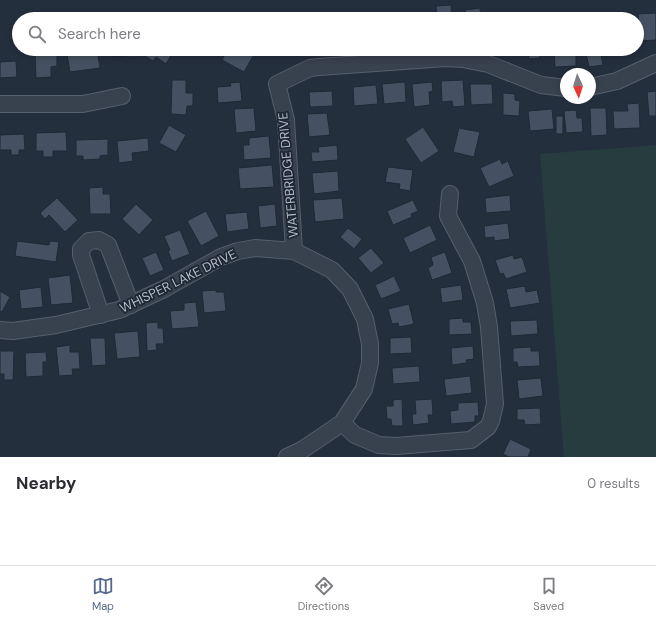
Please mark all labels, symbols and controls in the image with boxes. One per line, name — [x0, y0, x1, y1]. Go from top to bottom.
search box — [12, 12, 644, 56]
icon: search — [26, 23, 48, 45]
text: Search here — [58, 24, 141, 44]
north arrow — [560, 68, 596, 104]
street label: WATERBRIDGE DRIVE — [274, 112, 302, 238]
street label: WHISPER LAKE DRIVE — [117, 245, 239, 317]
text: Nearby — [16, 472, 76, 494]
text: 0 results — [587, 475, 640, 492]
tab: Map — [92, 575, 114, 613]
tab: Directions — [298, 575, 350, 613]
tab: Saved — [533, 575, 564, 613]

